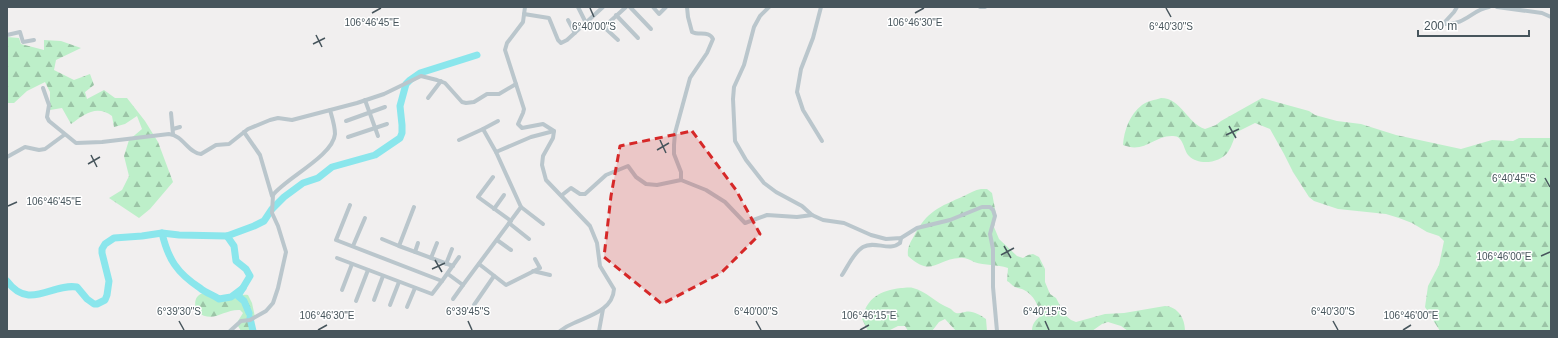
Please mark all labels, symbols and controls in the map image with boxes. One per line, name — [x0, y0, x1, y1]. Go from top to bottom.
scale bar — [1418, 12, 1529, 38]
text: 106°46'45"E — [344, 17, 400, 28]
text: 106°46'30"E — [887, 17, 943, 28]
text: 200 m — [1424, 19, 1457, 33]
text: 6°40'00"S — [572, 21, 616, 32]
text: 6°40'30"S — [1149, 21, 1193, 32]
text: 6°40'45"S — [1492, 173, 1536, 184]
text: 106°46'45"E — [26, 196, 82, 207]
text: 106°46'00"E — [1476, 251, 1532, 262]
text: 6°39'30"S — [157, 306, 201, 317]
text: 6°39'45"S — [446, 306, 490, 317]
text: 6°40'00"S — [734, 306, 778, 317]
text: 6°40'15"S — [1023, 306, 1067, 317]
text: 6°40'30"S — [1311, 306, 1355, 317]
text: 106°46'30"E — [299, 310, 355, 321]
text: 106°46'15"E — [841, 310, 897, 321]
text: 106°46'00"E — [1383, 310, 1439, 321]

